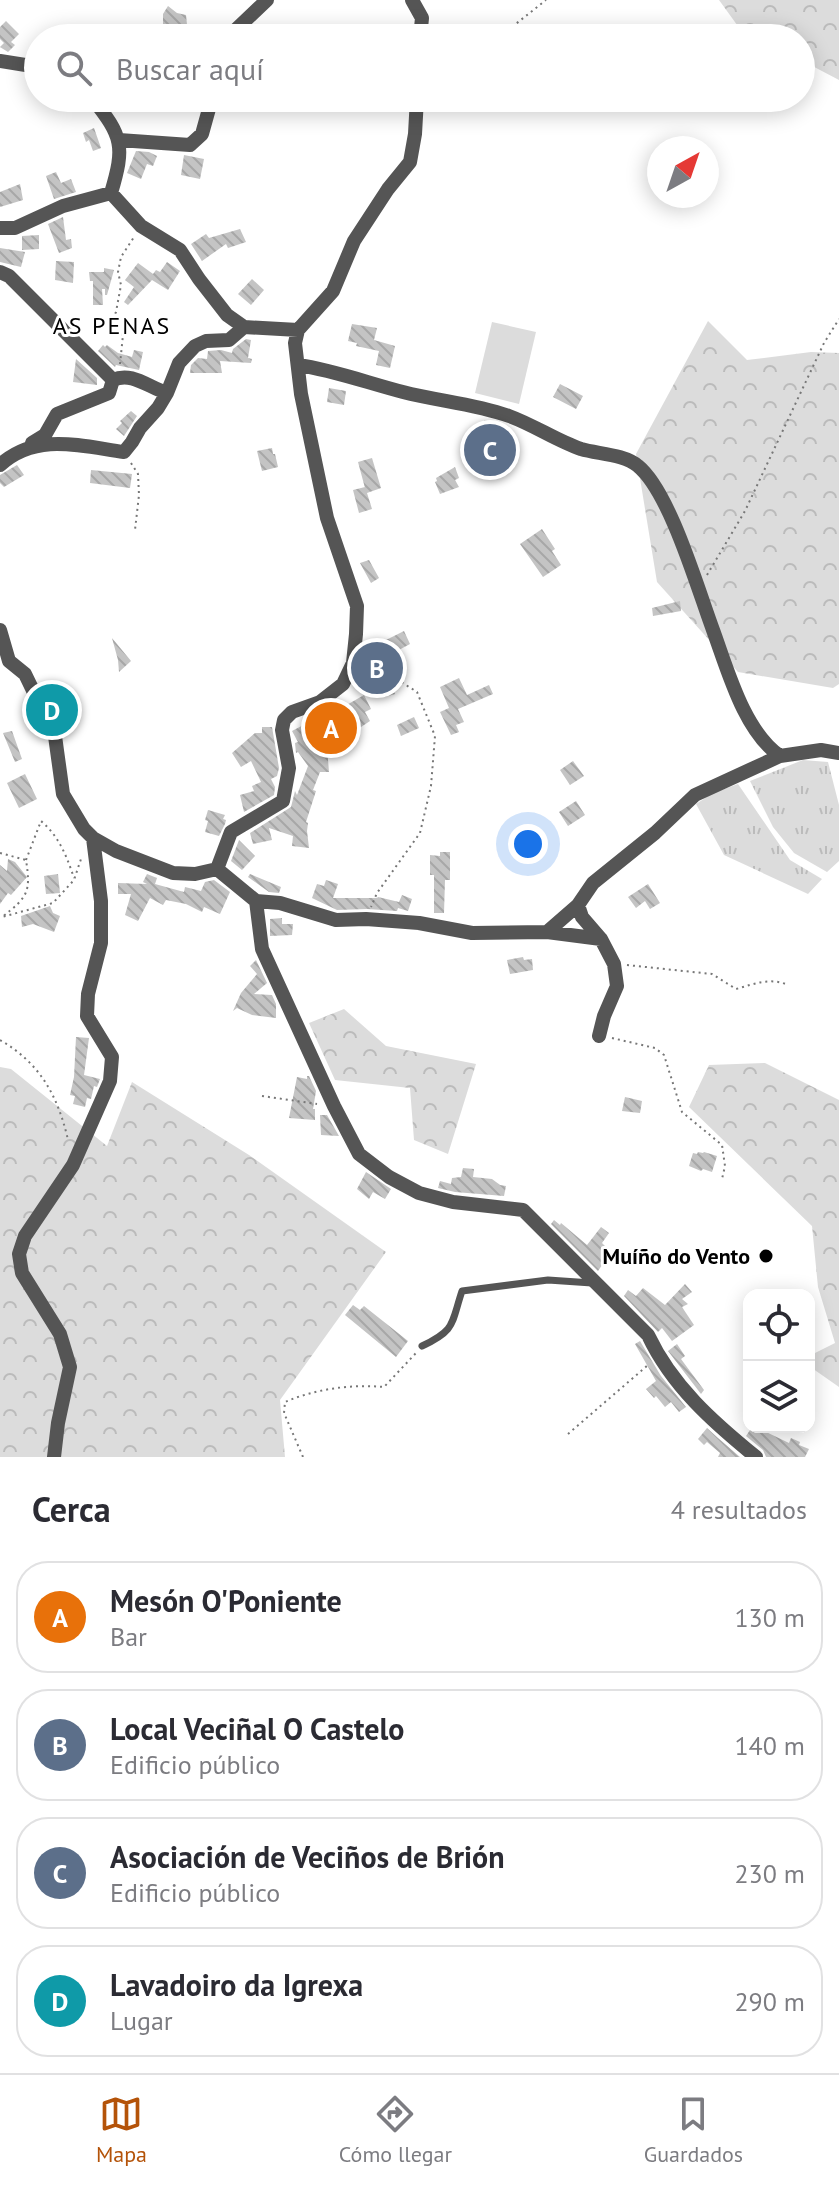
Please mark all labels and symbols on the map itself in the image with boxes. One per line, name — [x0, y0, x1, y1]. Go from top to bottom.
north arrow — [647, 136, 719, 208]
district label: AS PENAS — [53, 310, 171, 341]
pin: C — [464, 420, 516, 480]
pin: B — [351, 638, 403, 698]
pin: D — [26, 680, 78, 740]
pin: A — [305, 698, 357, 758]
your location — [508, 824, 548, 864]
place label: Muíño do Vento — [603, 1242, 750, 1270]
marker: Muíño do Vento — [757, 1247, 775, 1265]

